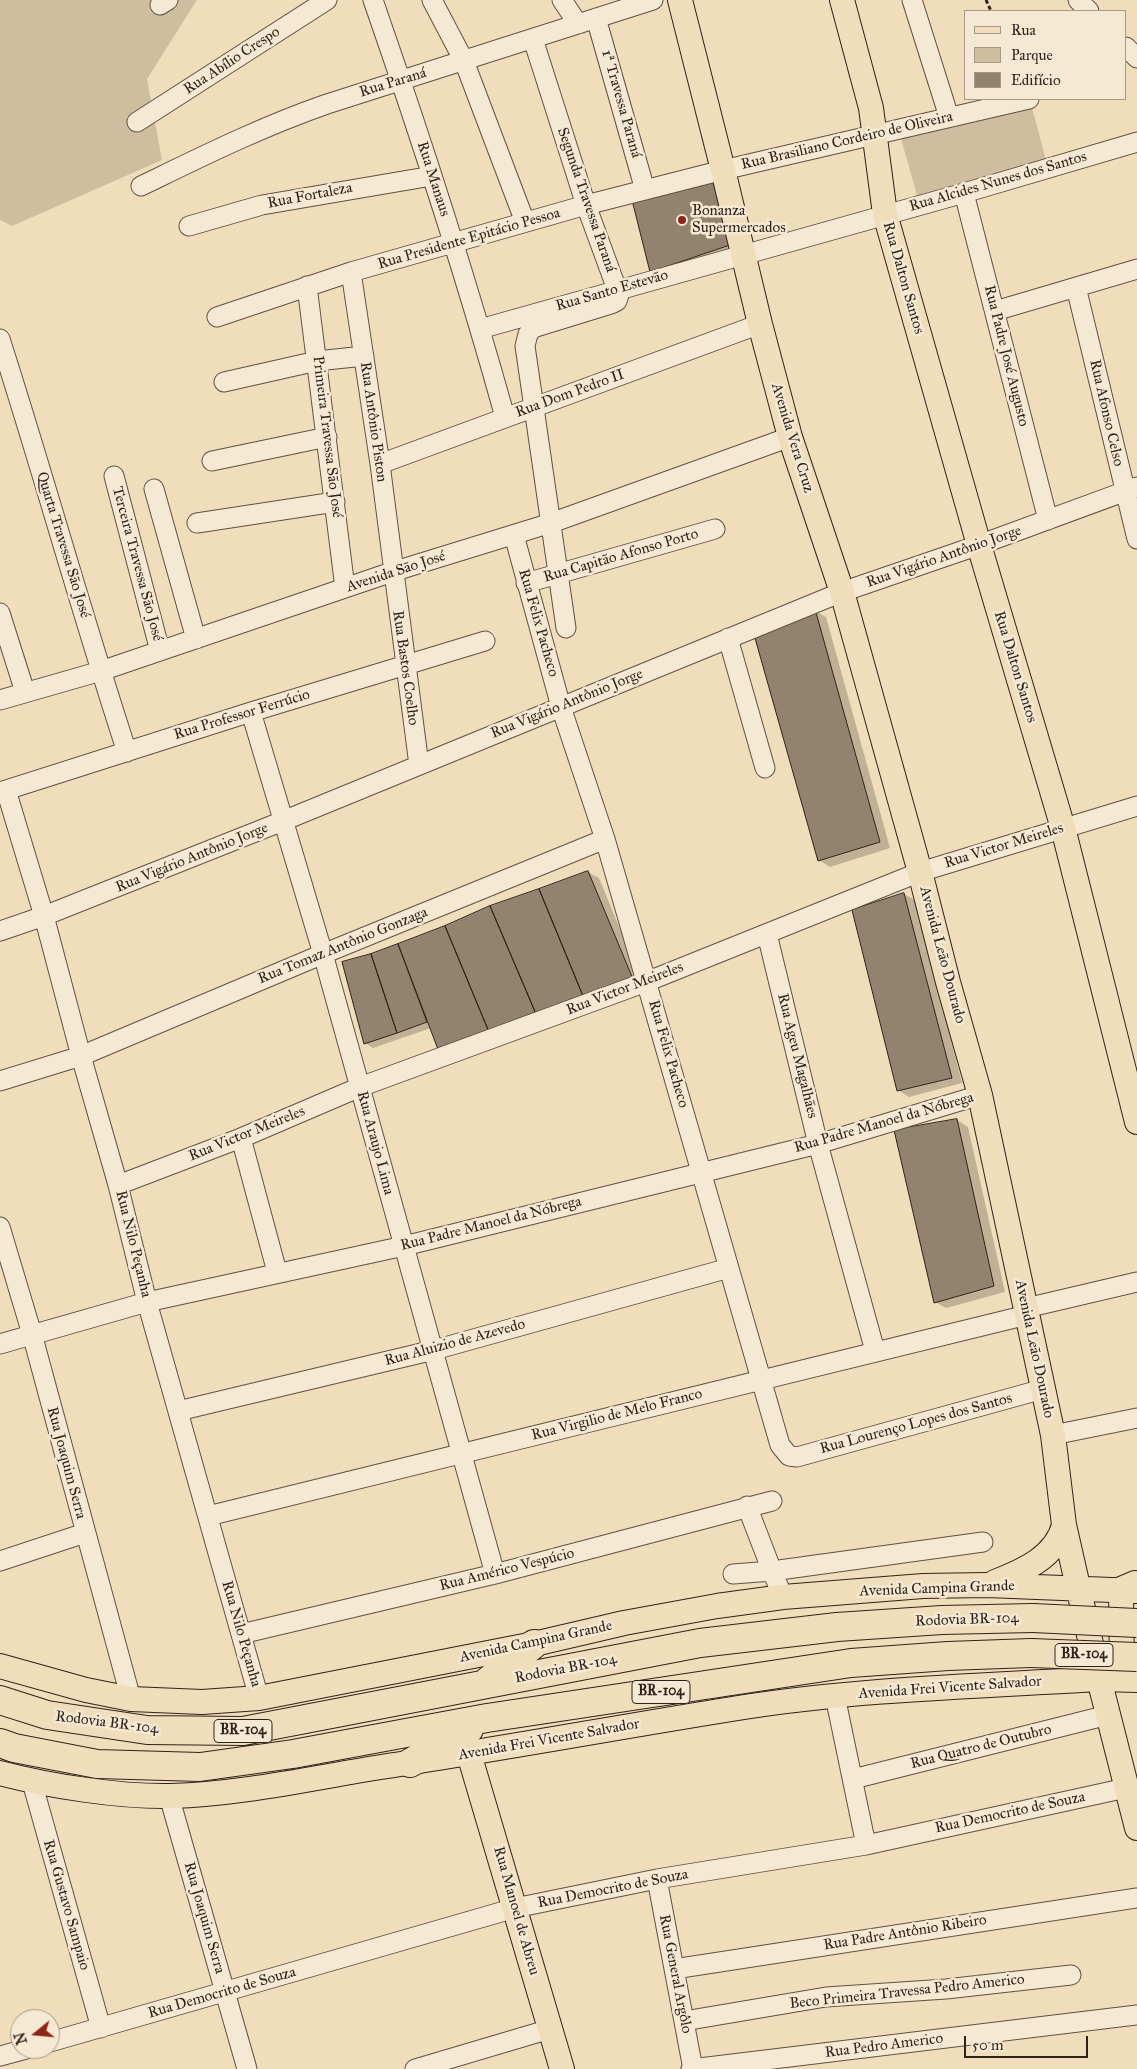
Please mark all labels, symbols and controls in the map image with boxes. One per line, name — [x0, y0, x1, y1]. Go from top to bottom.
legend — [964, 10, 1127, 100]
text: Rua — [1011, 21, 1036, 39]
street label: Rua Abílio Crespo — [181, 23, 283, 99]
text: Parque — [1011, 46, 1053, 64]
street label: 1ª Travessa Paraná — [597, 48, 645, 160]
street label: Rua Paraná — [357, 64, 429, 102]
text: Edifício — [1011, 71, 1061, 89]
street label: Rua Brasiliano Cordeiro de Oliveira — [740, 108, 954, 174]
street label: Segunda Travessa Paraná — [553, 125, 619, 275]
street label: Rua Manaus — [412, 139, 454, 219]
street label: Rua Alcides Nunes dos Santos — [907, 148, 1089, 216]
street label: Rua Fortaleza — [266, 179, 354, 213]
place label: Bonanza Supermercados — [692, 202, 786, 237]
street label: Rua Presidente Epitácio Pessoa — [376, 204, 562, 274]
marker: Bonanza Supermercados — [676, 214, 688, 226]
street label: Rua Dalton Santos — [878, 220, 928, 336]
street label: Rua Santo Estevão — [554, 266, 670, 316]
street label: Rua Padre José Augusto — [980, 283, 1032, 429]
street label: Primeira Travessa São José — [308, 355, 346, 519]
street label: Rua Afonso Celso — [1085, 358, 1127, 468]
street label: Rua Antônio Piston — [356, 361, 390, 483]
street label: Rua Dom Pedro II — [513, 366, 627, 422]
street label: Avenida Vera Cruz — [767, 381, 817, 495]
street label: Quarta Travessa São José — [32, 470, 94, 620]
street label: Terceira Travessa São José — [108, 485, 166, 643]
street label: Rua Vigário Antônio Jorge — [864, 522, 1024, 592]
street label: Rua Capitão Afonso Porto — [541, 525, 701, 587]
street label: Avenida São José — [344, 548, 448, 596]
street label: Rua Felix Pacheco — [514, 567, 562, 679]
street label: Rua Dalton Santos — [989, 609, 1041, 725]
street label: Rua Bastos Coelho — [388, 610, 422, 726]
street label: Rua Vigário Antônio Jorge — [488, 665, 646, 743]
street label: Rua Professor Ferrúcio — [172, 686, 312, 744]
street label: Rua Vigário Antônio Jorge — [113, 819, 271, 897]
street label: Rua Victor Meireles — [942, 819, 1066, 873]
street label: Avenida Leão Dourado — [915, 884, 969, 1026]
street label: Rua Tomaz Antônio Gonzaga — [256, 904, 430, 988]
street label: Rua Victor Meireles — [564, 958, 686, 1020]
street label: Rua Ageu Magalhães — [773, 992, 821, 1120]
street label: Rua Felix Pacheco — [644, 998, 692, 1110]
street label: Rua Araujo Lima — [352, 1089, 398, 1197]
street label: Rua Padre Manoel da Nóbrega — [792, 1089, 976, 1157]
street label: Rua Victor Meireles — [186, 1102, 308, 1166]
street label: Rua Nilo Peçanha — [111, 1189, 155, 1299]
street label: Rua Padre Manoel da Nóbrega — [399, 1193, 583, 1255]
street label: Avenida Leão Dourado — [1011, 1278, 1057, 1420]
street label: Rua Aluizio de Azevedo — [383, 1316, 527, 1370]
street label: Rua Virgilio de Melo Franco — [530, 1385, 704, 1445]
street label: Rua Lourenço Lopes dos Santos — [818, 1390, 1014, 1458]
street label: Rua Joaquim Serra — [42, 1405, 90, 1521]
street label: Rua Américo Vespúcio — [438, 1545, 576, 1595]
street label: Avenida Campina Grande — [859, 1577, 1015, 1601]
street label: Rua Nilo Peçanha — [217, 1579, 265, 1689]
street label: Rodovia BR-104 — [915, 1609, 1019, 1631]
street label: Avenida Campina Grande — [458, 1617, 614, 1667]
road number: BR-104 — [1055, 1644, 1113, 1666]
street label: Rodovia BR-104 — [513, 1650, 619, 1688]
street label: Avenida Frei Vicente Salvador — [858, 1673, 1042, 1703]
road number: BR-104 — [632, 1680, 690, 1704]
street label: Rodovia BR-104 — [54, 1708, 160, 1738]
street label: Avenida Frei Vicente Salvador — [457, 1715, 641, 1765]
road number: BR-104 — [214, 1720, 272, 1742]
street label: Rua Quatro de Outubro — [909, 1721, 1053, 1773]
street label: Rua Democrito de Souza — [933, 1788, 1087, 1838]
street label: Rua Gustavo Sampaio — [39, 1838, 93, 1972]
street label: Rua Manoel de Abreu — [489, 1845, 543, 1977]
street label: Rua Joaquim Serra — [179, 1860, 229, 1976]
street label: Rua Democrito de Souza — [536, 1866, 690, 1912]
street label: Rua Padre Antônio Ribeiro — [822, 1911, 988, 1955]
street label: Rua General Argôlo — [655, 1913, 695, 2035]
street label: Rua Democrito de Souza — [146, 1963, 298, 2023]
street label: Beco Primeira Travessa Pedro Americo — [789, 1971, 1025, 2013]
north arrow — [10, 2009, 60, 2059]
scale bar — [967, 2026, 1091, 2058]
text: N — [11, 2030, 31, 2046]
street label: Rua Pedro Americo — [824, 2030, 944, 2062]
text: 50 m — [972, 2036, 1004, 2054]

